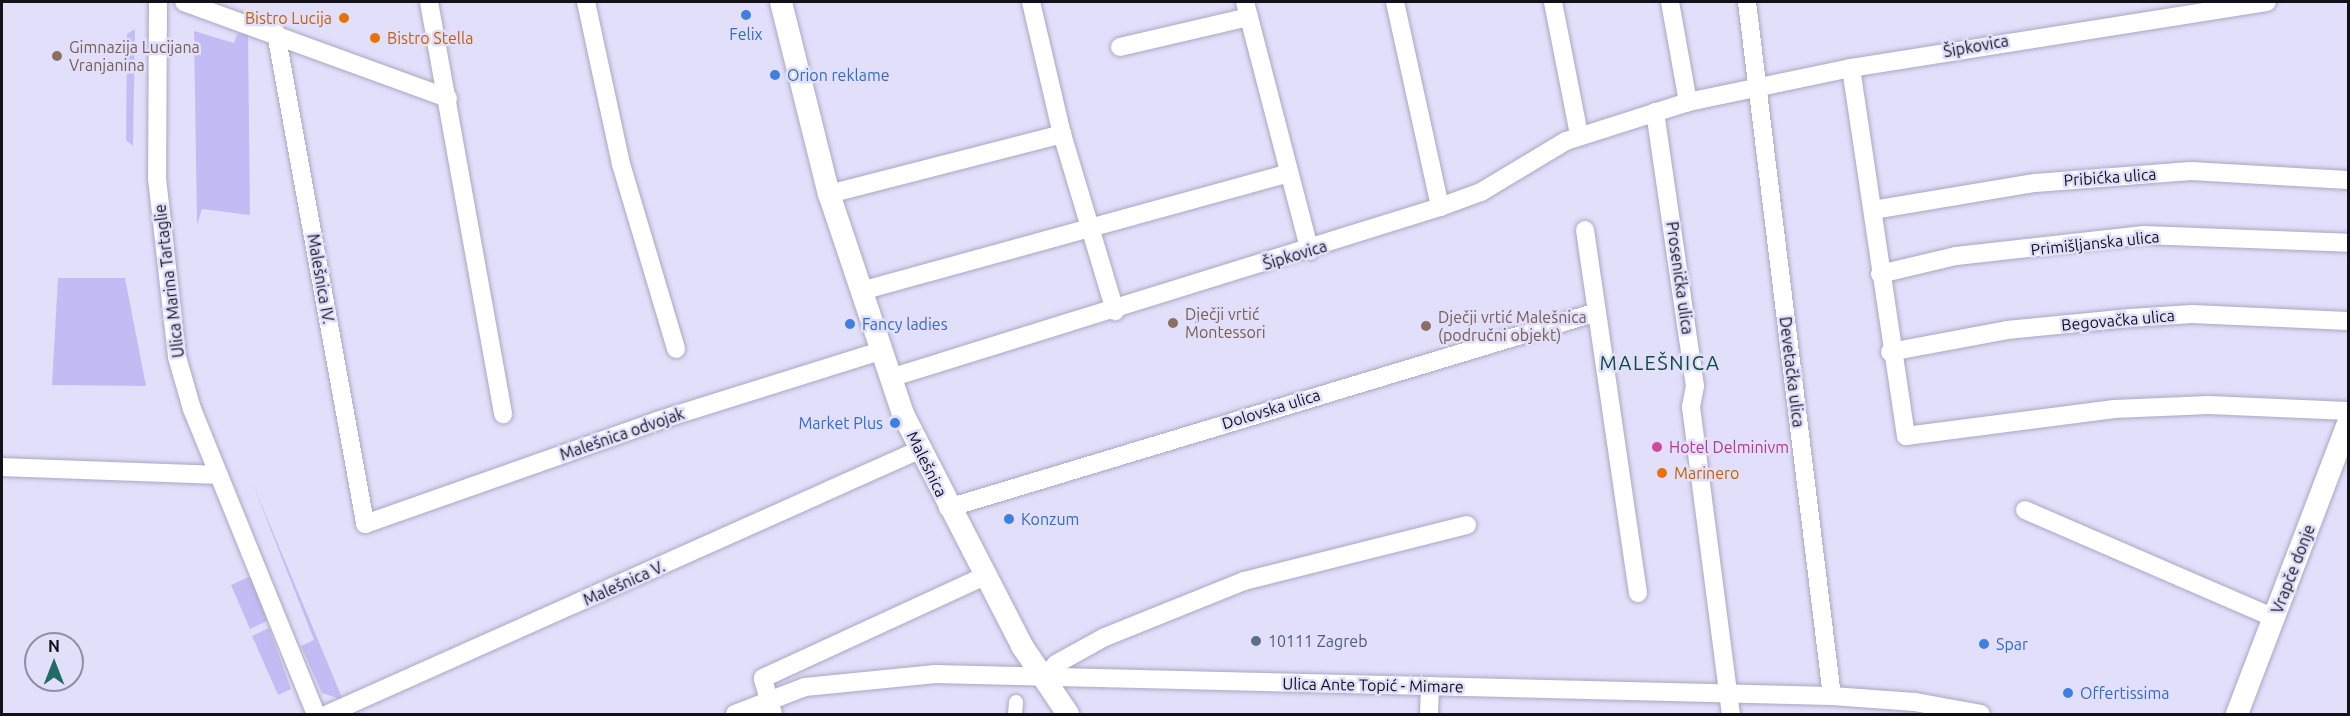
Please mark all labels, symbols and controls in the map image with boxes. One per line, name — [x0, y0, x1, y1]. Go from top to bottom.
place label: Bistro Lucija — [245, 8, 332, 28]
marker: Felix — [739, 8, 753, 22]
marker: Bistro Lucija — [337, 11, 351, 25]
place label: Felix — [729, 24, 763, 44]
place label: Bistro Stella — [387, 28, 473, 48]
marker: Bistro Stella — [368, 31, 382, 45]
street label: Šipkovica — [1942, 31, 2010, 61]
place label: Gimnazija Lucijana Vranjanina — [69, 37, 200, 75]
marker: Gimnazija Lucijana Vranjanina — [50, 49, 64, 63]
place label: Orion reklame — [787, 65, 890, 85]
marker: Orion reklame — [768, 68, 782, 82]
street label: Pribićka ulica — [2063, 164, 2157, 190]
street label: Ulica Marina Tartaglie — [150, 203, 188, 359]
street label: Prosenička ulica — [1663, 220, 1697, 336]
street label: Primišljanska ulica — [2030, 227, 2160, 259]
street label: Malešnica IV. — [304, 232, 338, 326]
street label: Šipkovica — [1261, 236, 1329, 274]
place label: Dječji vrtić Montessori — [1185, 304, 1266, 342]
street label: Begovačka ulica — [2060, 305, 2176, 335]
place label: Dječji vrtić Malešnica (područni objekt) — [1438, 307, 1587, 345]
place label: Fancy ladies — [862, 314, 948, 334]
marker: Dječji vrtić Montessori — [1166, 316, 1180, 330]
street label: Devetačka ulica — [1776, 316, 1808, 428]
marker: Fancy ladies — [843, 317, 857, 331]
marker: Dječji vrtić Malešnica (područni objekt) — [1419, 319, 1433, 333]
district label: MALEŠNICA — [1600, 350, 1720, 374]
street label: Dolovska ulica — [1220, 385, 1322, 433]
street label: Malešnica odvojak — [557, 404, 687, 464]
place label: Market Plus — [798, 413, 883, 433]
marker: Market Plus — [888, 416, 902, 430]
street label: Malešnica — [903, 428, 951, 500]
place label: Hotel Delminivm — [1669, 437, 1789, 457]
marker: Hotel Delminivm — [1650, 440, 1664, 454]
place label: Marinero — [1674, 463, 1739, 483]
marker: Marinero — [1655, 466, 1669, 480]
place label: Konzum — [1021, 509, 1079, 529]
marker: Konzum — [1002, 512, 1016, 526]
street label: Vrapče donje — [2267, 522, 2319, 616]
street label: Malešnica V. — [580, 556, 668, 610]
place label: 10111 Zagreb — [1268, 631, 1368, 651]
north arrow — [24, 632, 84, 692]
marker: 10111 Zagreb — [1249, 634, 1263, 648]
place label: Spar — [1996, 634, 2028, 654]
text: N — [48, 637, 60, 655]
marker: Spar — [1977, 637, 1991, 651]
street label: Ulica Ante Topić - Mimare — [1282, 674, 1464, 696]
place label: Offertissima — [2080, 683, 2169, 703]
marker: Offertissima — [2061, 686, 2075, 700]

